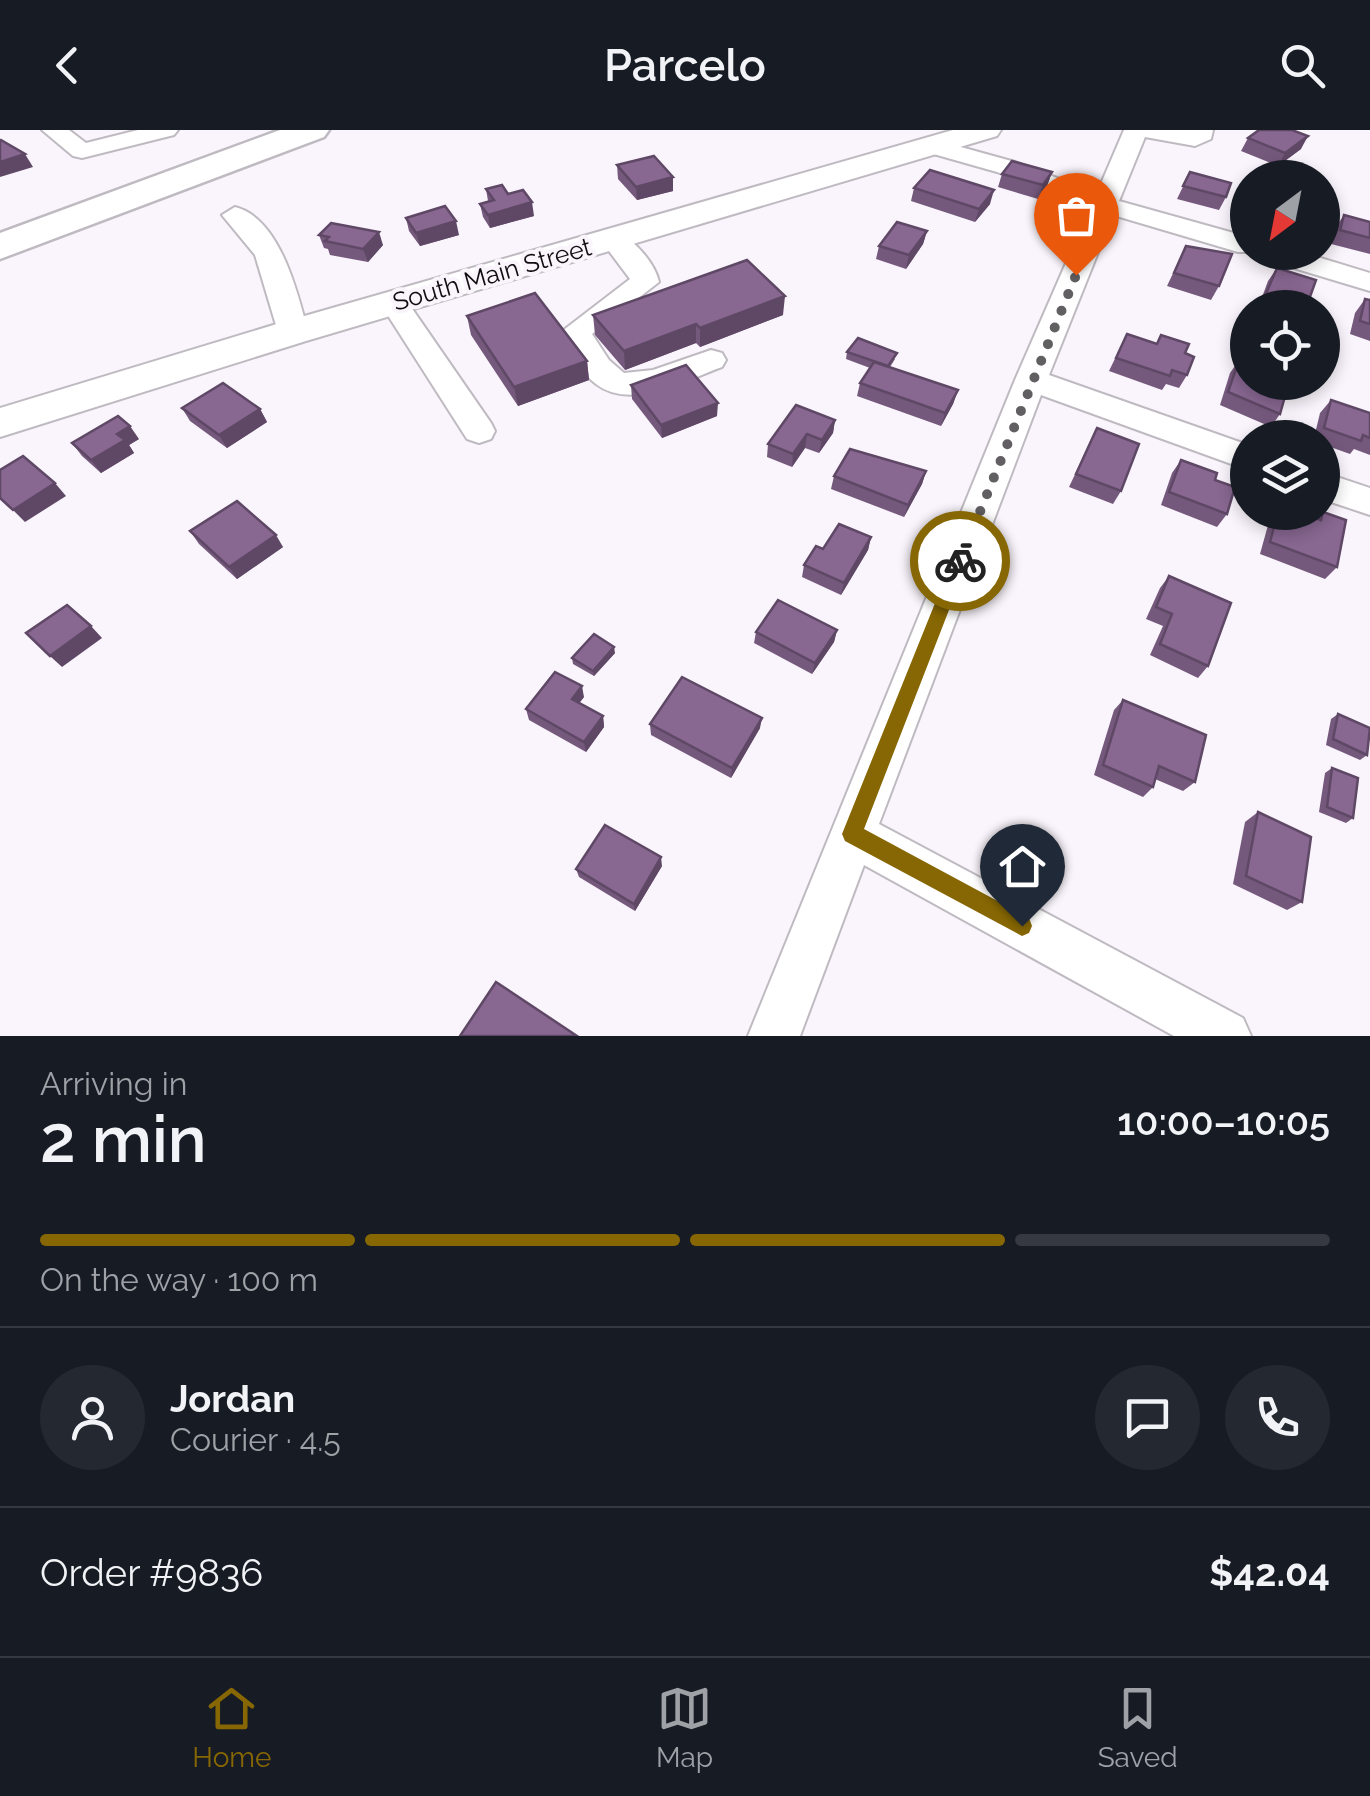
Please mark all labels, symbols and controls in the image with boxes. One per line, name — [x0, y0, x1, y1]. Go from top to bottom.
icon: back — [40, 38, 95, 93]
icon: search — [1275, 38, 1330, 93]
text: Parcelo — [604, 39, 766, 92]
north arrow — [1230, 160, 1340, 270]
map controls — [1230, 160, 1340, 530]
pin — [1034, 173, 1119, 276]
icon: bag — [1049, 188, 1104, 243]
street label: South Main Street — [389, 231, 595, 317]
button: locate — [1230, 290, 1340, 400]
button: layers — [1230, 420, 1340, 530]
courier — [910, 511, 1010, 611]
icon: bike — [933, 534, 988, 589]
pin — [980, 824, 1065, 927]
icon: home — [995, 839, 1050, 894]
text: Arriving in — [40, 1065, 187, 1102]
text: 10:00–10:05 — [1117, 1099, 1330, 1144]
text: 2 min — [40, 1101, 207, 1177]
text: On the way · 100 m — [40, 1261, 318, 1298]
button: person — [40, 1365, 145, 1470]
button: chat — [1095, 1365, 1200, 1470]
button: phone — [1225, 1365, 1330, 1470]
text: Jordan — [170, 1376, 295, 1421]
text: Courier · 4.5 — [170, 1421, 341, 1458]
text: Order #9836 — [40, 1550, 263, 1595]
text: $42.04 — [1209, 1550, 1330, 1595]
tab: Home — [192, 1681, 272, 1774]
tab: Map — [656, 1681, 713, 1774]
tab: Saved — [1098, 1681, 1178, 1774]

